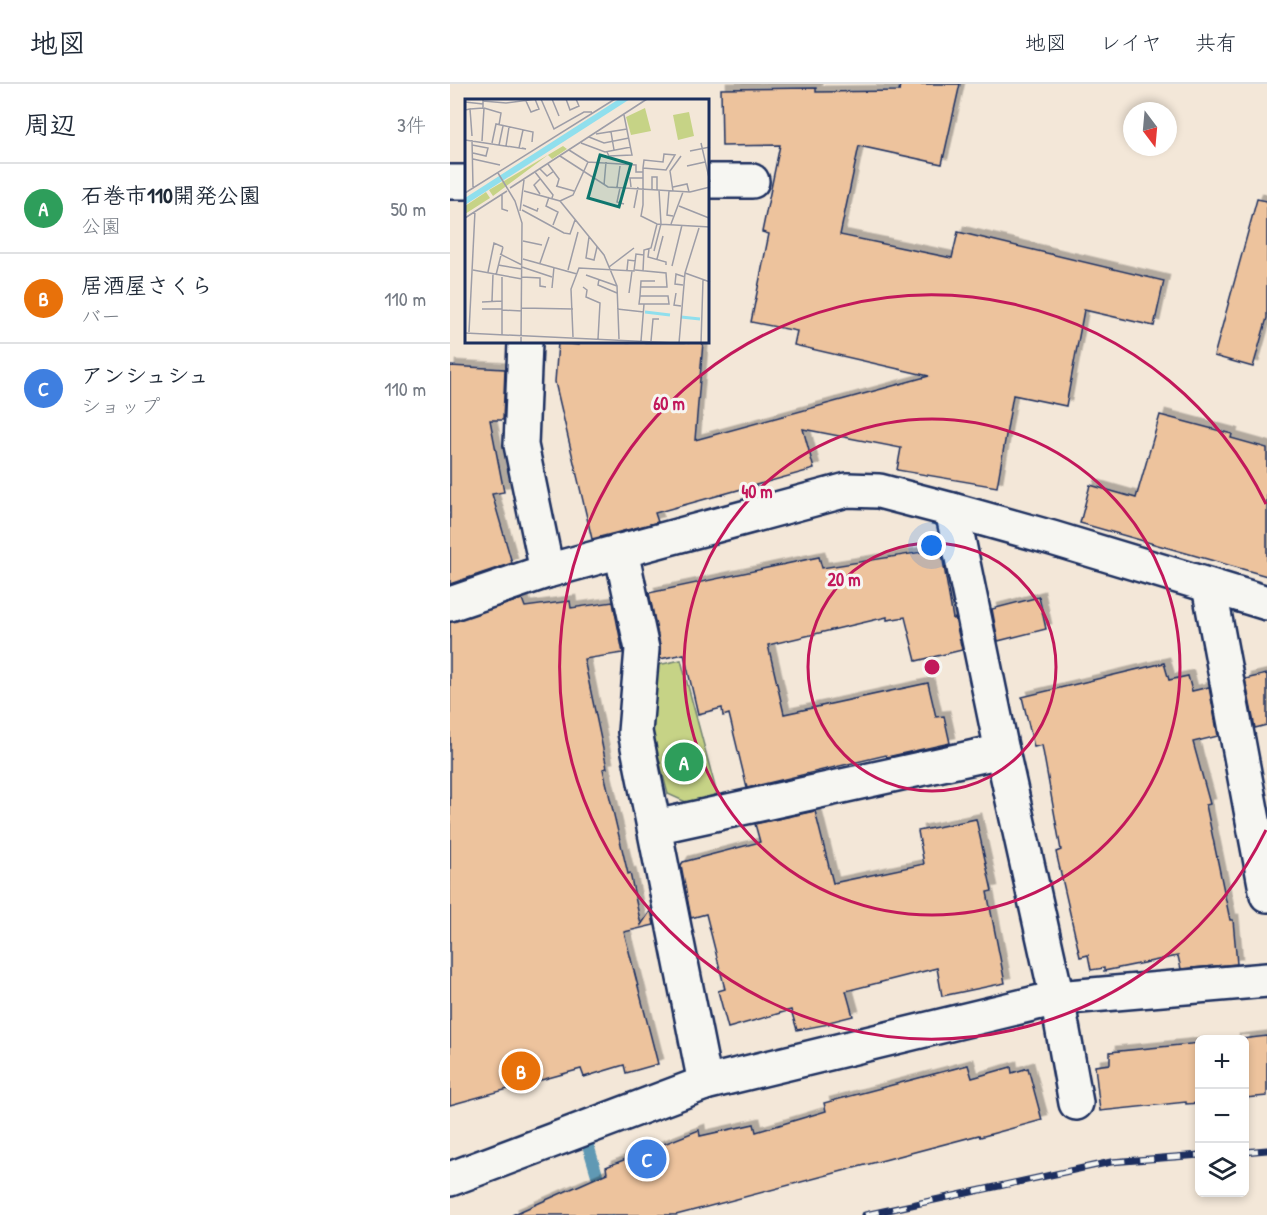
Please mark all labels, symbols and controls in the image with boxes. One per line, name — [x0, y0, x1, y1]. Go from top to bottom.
text: 地図 — [30, 24, 86, 62]
text: 地図 — [1025, 28, 1067, 57]
text: レイヤ — [1100, 28, 1162, 57]
text: 共有 — [1195, 28, 1237, 57]
inset map — [465, 99, 710, 344]
north arrow — [1123, 102, 1177, 156]
text: 周辺 — [24, 107, 76, 142]
text: 3件 — [397, 111, 426, 138]
text: 石巻市110開発公園 — [81, 180, 261, 210]
text: A — [39, 195, 48, 222]
text: 50 m — [390, 195, 426, 222]
text: 公園 — [81, 212, 121, 239]
text: 居酒屋さくら — [81, 270, 213, 300]
text: B — [38, 285, 49, 312]
text: 110 m — [384, 285, 426, 312]
text: バー — [81, 302, 121, 329]
text: アンシュシュ — [81, 360, 209, 390]
text: C — [38, 375, 49, 402]
text: 110 m — [384, 375, 426, 402]
text: 60 m — [653, 391, 685, 416]
text: ショップ — [81, 392, 160, 419]
text: 40 m — [741, 479, 773, 504]
your location — [917, 531, 946, 560]
text: 20 m — [828, 567, 860, 592]
centre of rings — [922, 657, 942, 677]
pin: A — [664, 740, 704, 784]
map controls — [1195, 1035, 1249, 1197]
button: + — [1195, 1035, 1249, 1089]
pin: B — [502, 1048, 540, 1094]
button: − — [1195, 1089, 1249, 1143]
pin: C — [628, 1136, 666, 1182]
button: layers — [1195, 1143, 1249, 1197]

